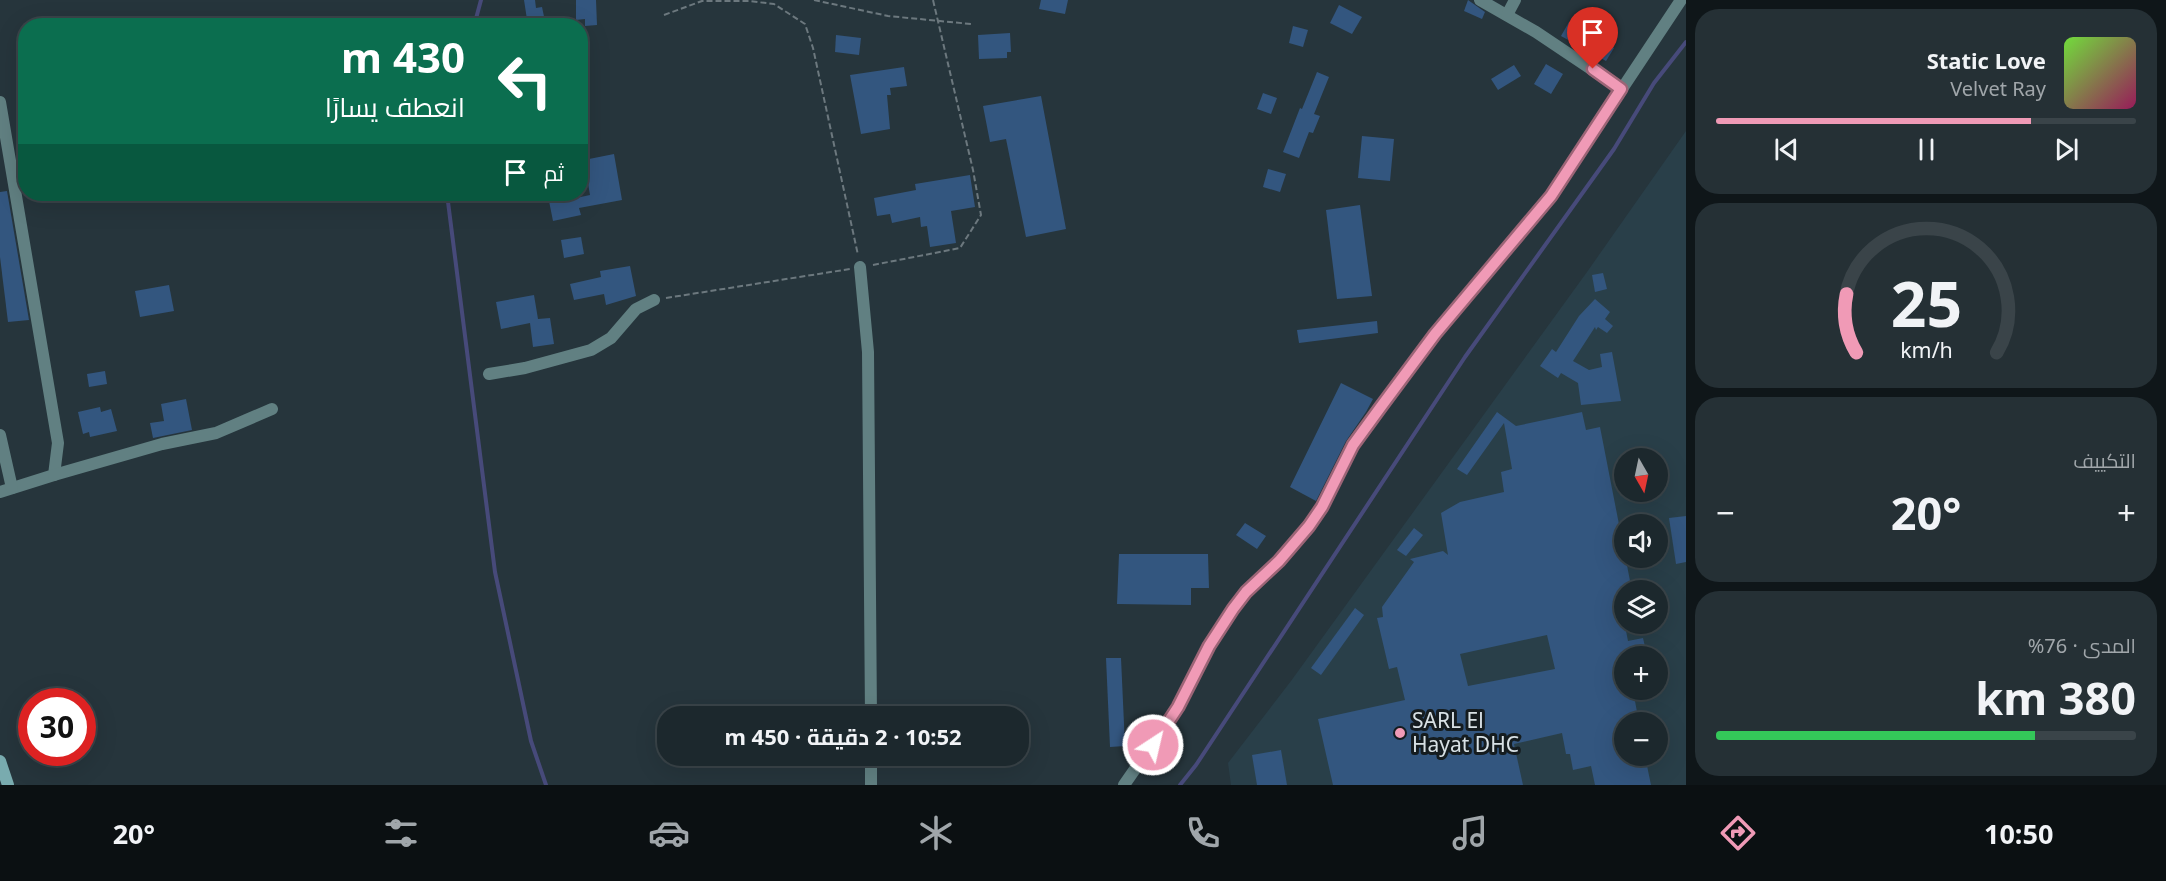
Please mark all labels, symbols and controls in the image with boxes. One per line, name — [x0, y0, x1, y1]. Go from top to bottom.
pin — [1567, 7, 1618, 69]
icon: arrive — [1576, 16, 1609, 49]
text: 430 m — [341, 28, 465, 85]
icon: left — [486, 42, 564, 120]
text: Static Love — [1927, 45, 2046, 75]
text: Velvet Ray — [1950, 75, 2046, 102]
text: انعطف يسارًا — [325, 88, 465, 125]
icon: previous — [1770, 133, 1803, 166]
icon: pause — [1910, 133, 1943, 166]
icon: next — [2050, 133, 2083, 166]
icon: arrive — [499, 156, 532, 189]
text: ثم — [544, 157, 564, 187]
text: 25 — [1890, 260, 1962, 345]
text: km/h — [1900, 335, 1952, 364]
text: التكييف — [2073, 447, 2136, 474]
north arrow — [1614, 448, 1668, 502]
map controls — [1614, 448, 1668, 766]
text: 20° — [1891, 482, 1961, 543]
text: − — [1716, 490, 1735, 535]
text: + — [2117, 490, 2136, 535]
button: sound — [1614, 514, 1668, 568]
button: layers — [1614, 580, 1668, 634]
text: المدى · 76% — [2028, 632, 2136, 659]
button: + — [1614, 646, 1668, 700]
text: 380 km — [1975, 667, 2136, 728]
speed limit sign: 30 — [18, 688, 96, 766]
place label: SARL El Hayat DHC — [1412, 706, 1519, 758]
button: − — [1614, 712, 1668, 766]
position arrow — [1121, 713, 1185, 777]
text: 10:52 · 2 دقيقة · 450 m — [724, 721, 962, 751]
marker: SARL El Hayat DHC — [1393, 726, 1407, 740]
icon: filters — [380, 812, 422, 854]
icon: car — [648, 812, 690, 854]
icon: climate — [915, 812, 957, 854]
icon: phone — [1182, 812, 1224, 854]
icon: music — [1449, 812, 1491, 854]
icon: directions — [1717, 812, 1759, 854]
text: 20° — [113, 815, 155, 852]
text: 10:50 — [1984, 815, 2053, 852]

